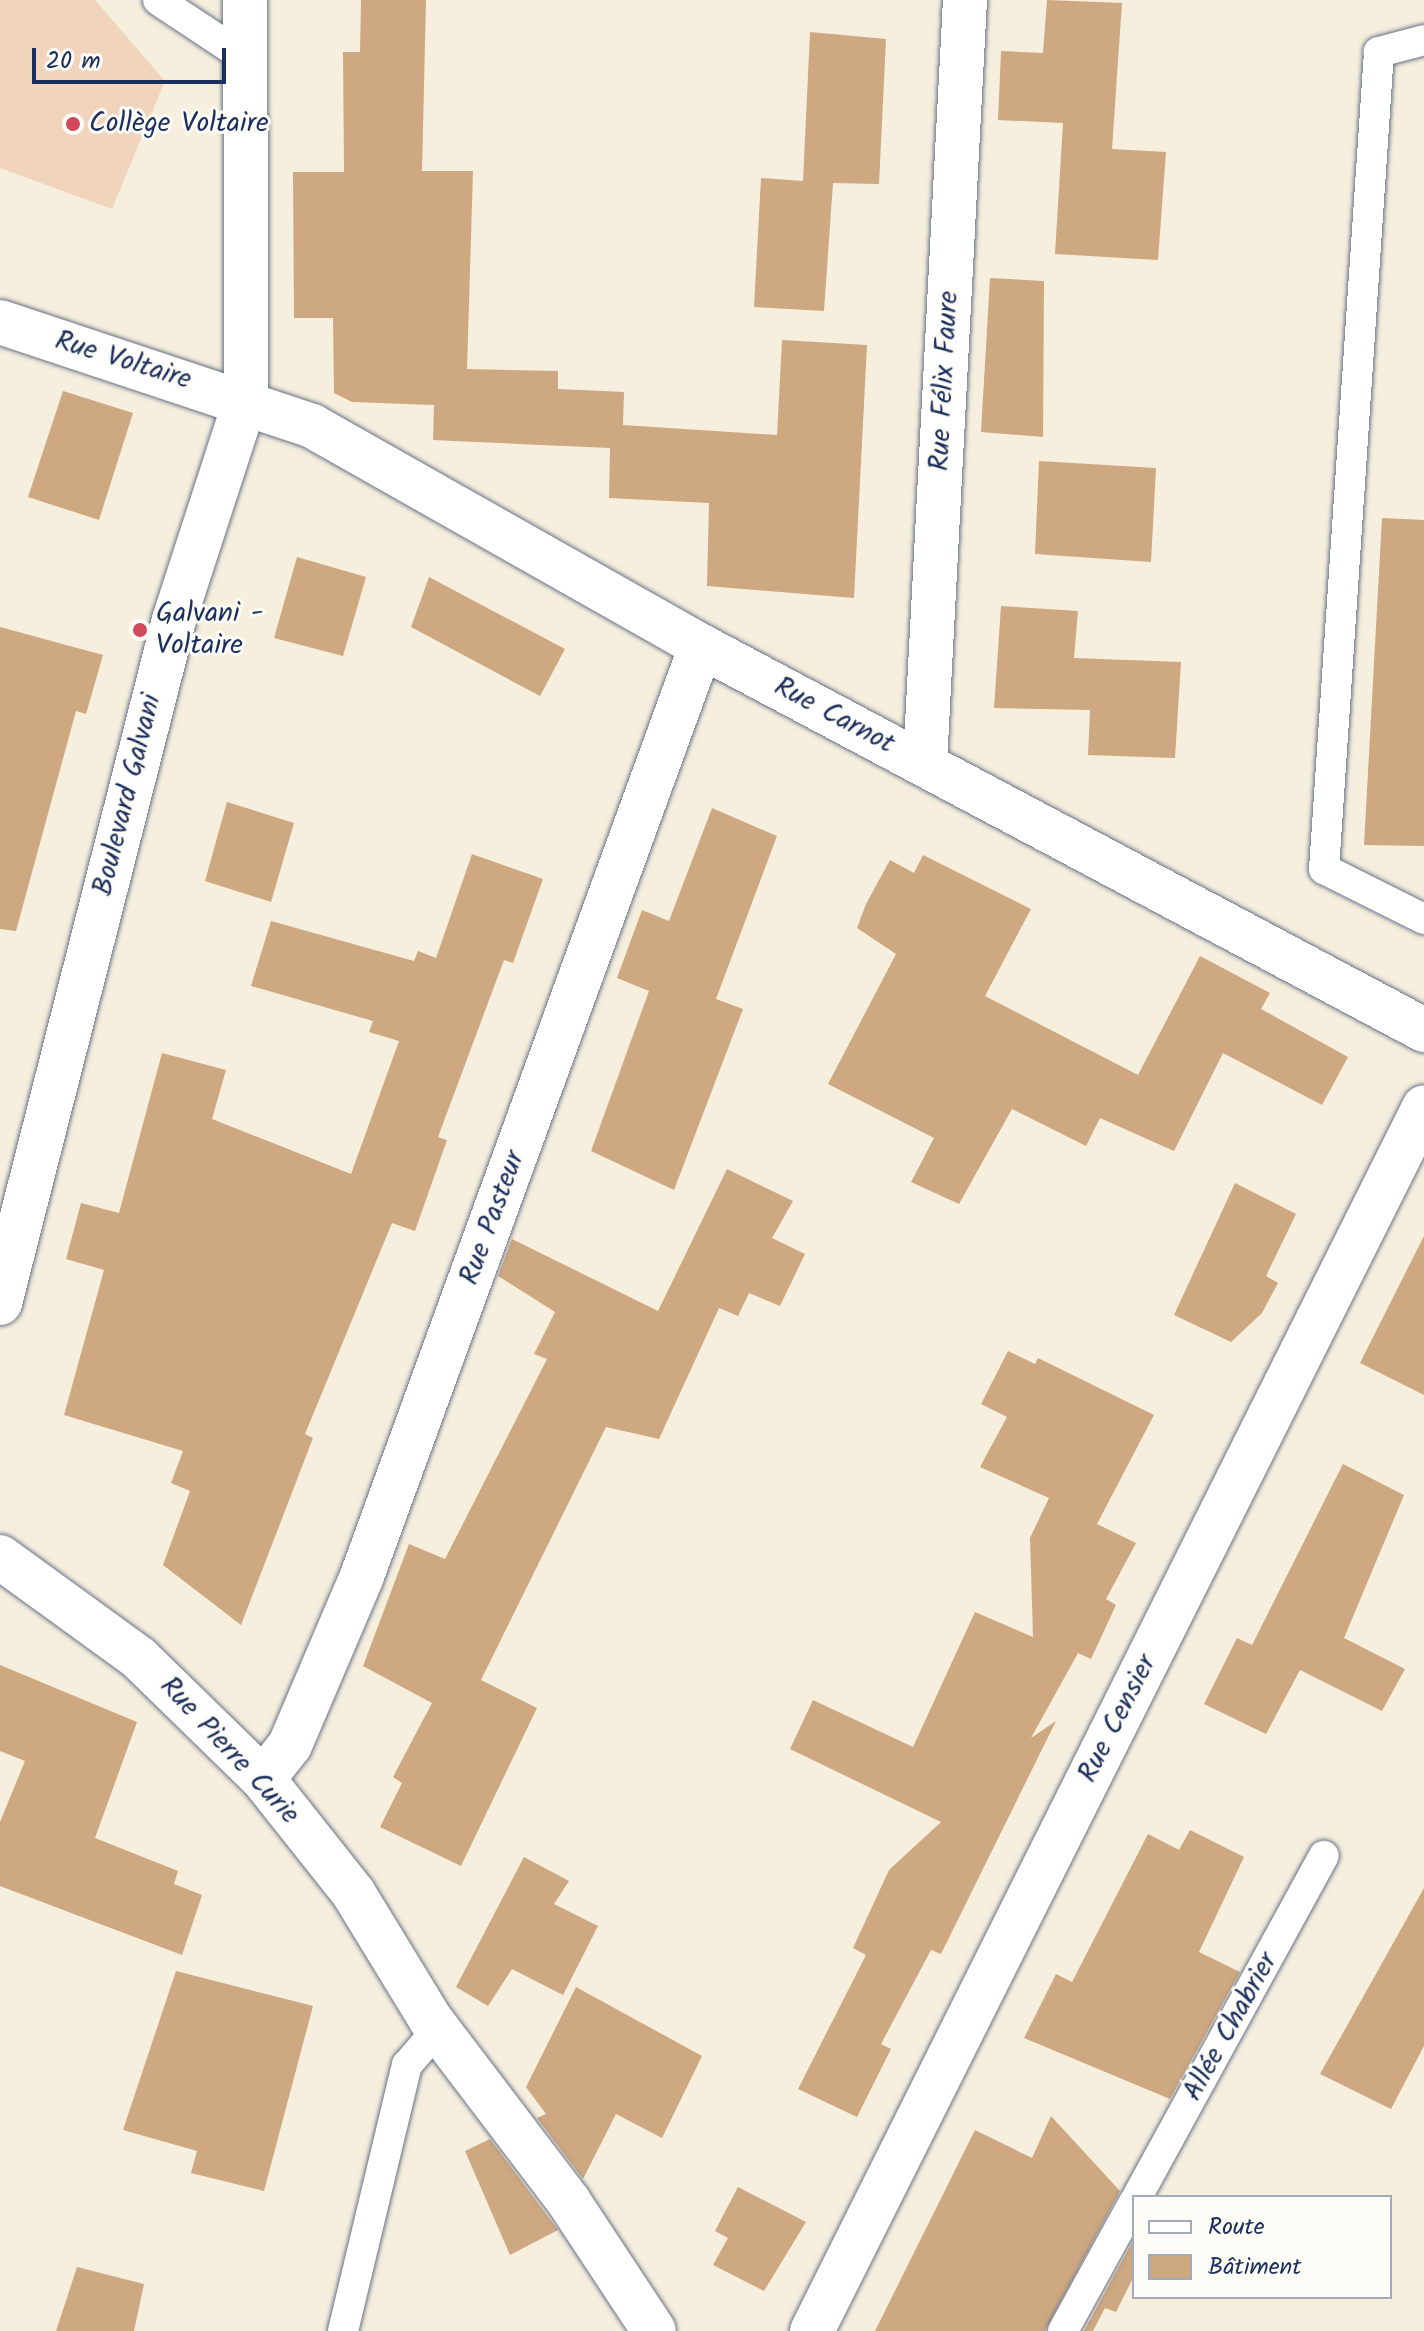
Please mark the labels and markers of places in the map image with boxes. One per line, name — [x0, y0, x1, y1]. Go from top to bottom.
place label: Collège Voltaire — [89, 107, 269, 141]
marker: Collège Voltaire — [64, 115, 82, 133]
place label: Galvani - Voltaire — [156, 597, 264, 663]
marker: Galvani - Voltaire — [131, 621, 149, 639]

